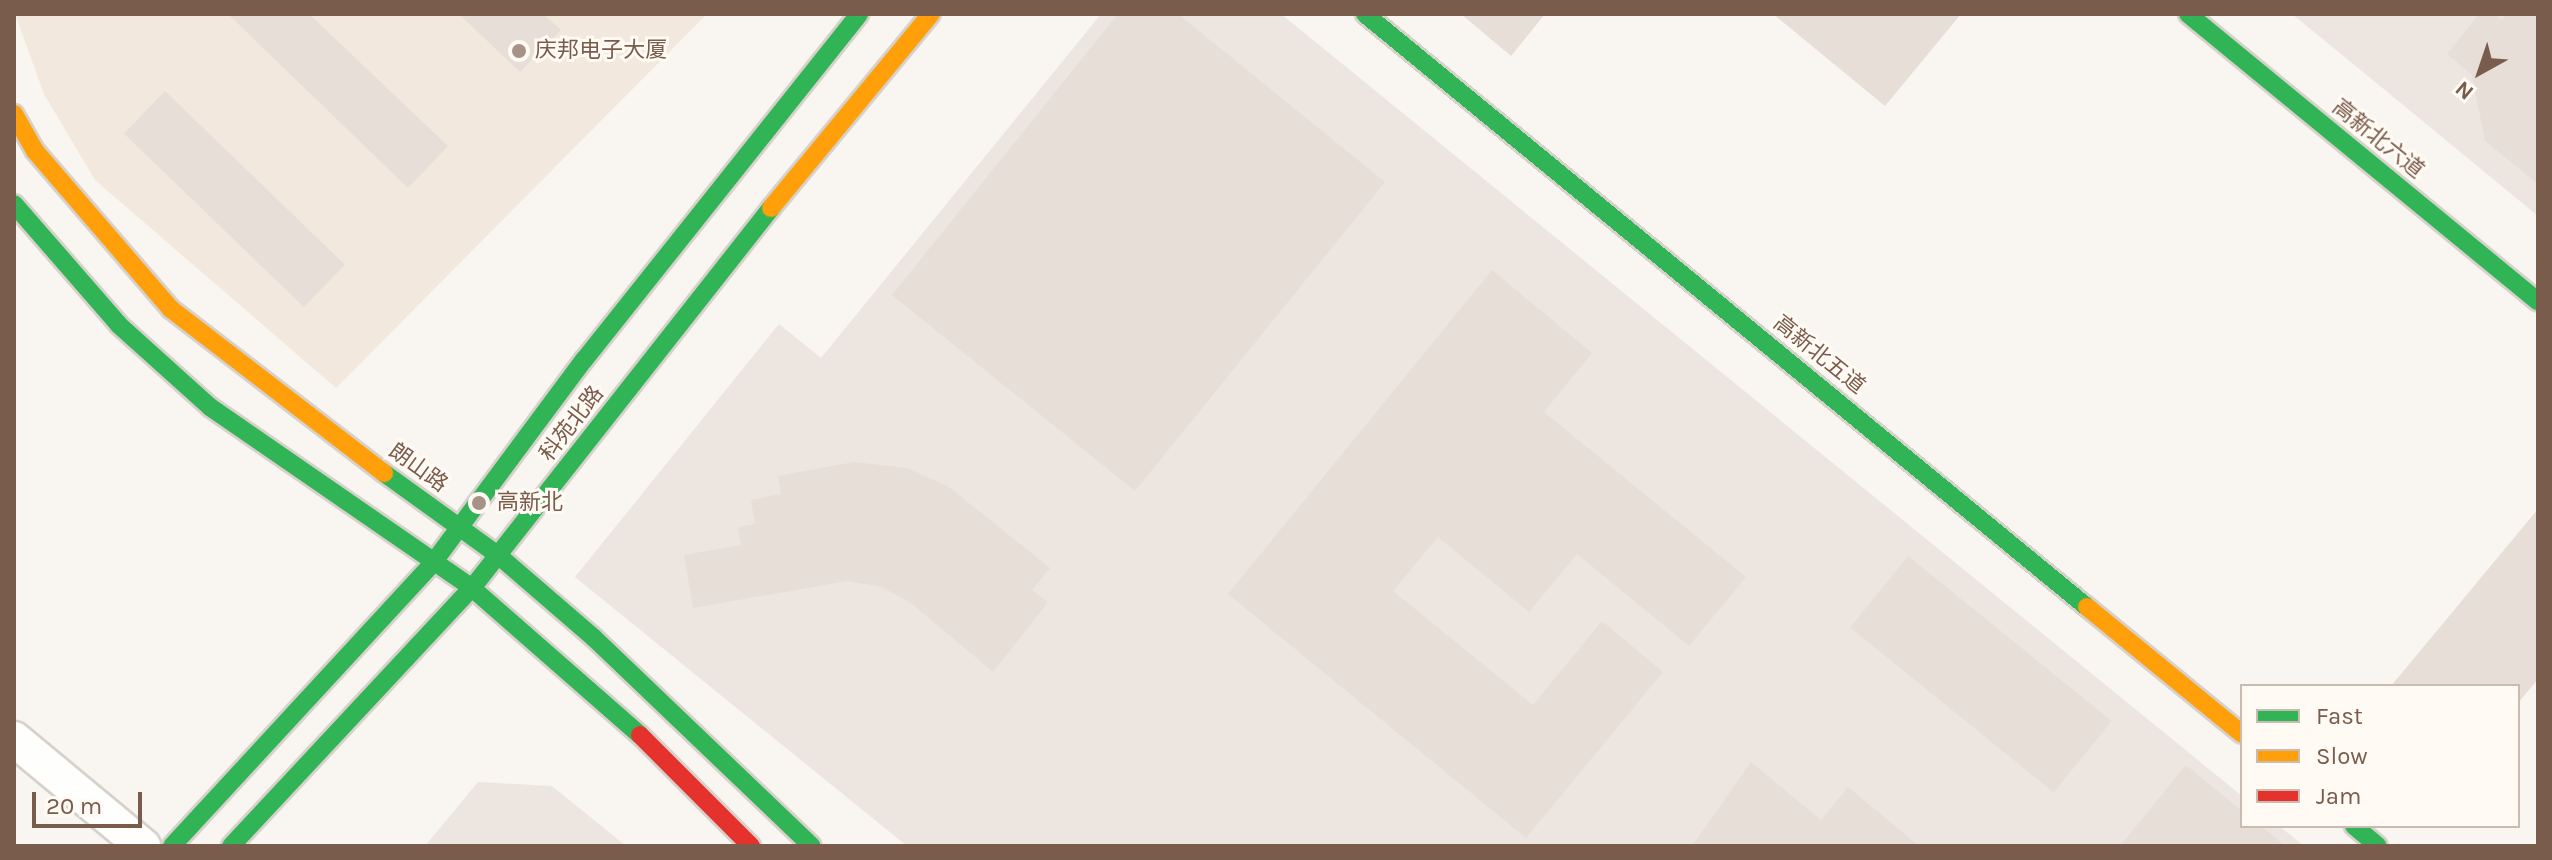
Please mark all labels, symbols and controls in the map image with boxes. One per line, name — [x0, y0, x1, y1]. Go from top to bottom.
north arrow — [2440, 32, 2520, 112]
place label: 庆邦电子大厦 — [535, 38, 667, 64]
marker: 庆邦电子大厦 — [510, 42, 528, 60]
text: N — [2450, 75, 2479, 105]
street label: 高新北六道 — [2327, 94, 2429, 184]
street label: 高新北五道 — [1768, 310, 1870, 400]
street label: 科苑北路 — [535, 381, 609, 467]
street label: 朗山路 — [384, 438, 452, 498]
place label: 高新北 — [497, 490, 563, 516]
marker: 高新北 — [468, 492, 490, 514]
legend — [2240, 684, 2520, 828]
text: Fast — [2316, 702, 2363, 730]
text: Slow — [2316, 742, 2368, 770]
scale bar — [36, 776, 146, 826]
text: Jam — [2316, 782, 2361, 810]
text: 20 m — [46, 792, 102, 820]

